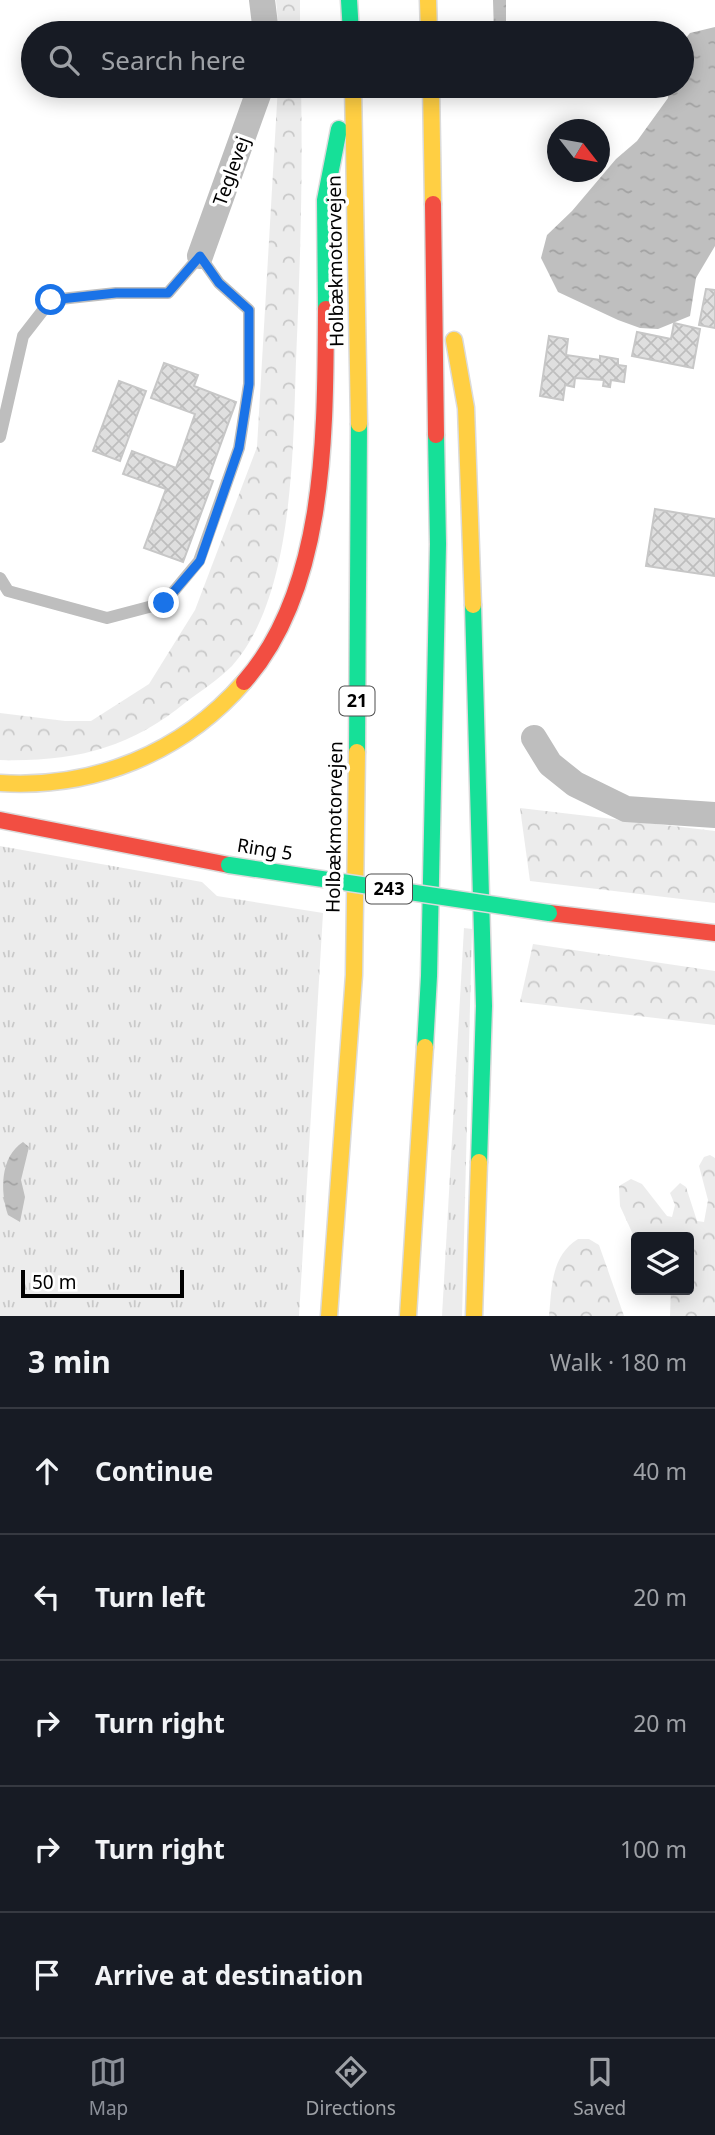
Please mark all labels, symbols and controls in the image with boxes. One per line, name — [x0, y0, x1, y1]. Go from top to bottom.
search box — [21, 21, 694, 98]
icon: search — [45, 41, 83, 79]
text: Search here — [101, 42, 246, 78]
north arrow — [547, 119, 610, 182]
street label: Teglevej — [206, 133, 256, 209]
street label: Holbækmotorvejen — [321, 175, 349, 347]
route start — [35, 284, 66, 315]
route end — [148, 587, 179, 618]
road number: 21 — [340, 686, 374, 716]
street label: Holbækmotorvejen — [320, 741, 348, 913]
street label: Ring 5 — [235, 832, 295, 866]
road number: 243 — [366, 874, 412, 904]
map controls — [631, 1232, 694, 1295]
button: layers — [631, 1232, 694, 1295]
scale bar — [21, 1267, 184, 1299]
text: 50 m — [32, 1269, 76, 1295]
text: 3 min — [28, 1341, 111, 1382]
text: Walk · 180 m — [550, 1346, 687, 1378]
icon: ahead — [28, 1452, 66, 1490]
text: Continue — [95, 1453, 213, 1489]
text: 40 m — [633, 1455, 687, 1487]
icon: left — [28, 1578, 66, 1616]
text: Turn left — [95, 1579, 206, 1615]
text: 20 m — [633, 1581, 687, 1613]
icon: right — [28, 1704, 66, 1742]
text: Turn right — [95, 1705, 225, 1741]
text: 20 m — [633, 1707, 687, 1739]
icon: right — [28, 1830, 66, 1868]
text: Turn right — [95, 1831, 225, 1867]
text: 100 m — [620, 1833, 687, 1865]
icon: arrive — [28, 1956, 66, 1994]
text: Arrive at destination — [95, 1957, 364, 1993]
tab: Map — [89, 2053, 128, 2121]
tab: Directions — [306, 2053, 396, 2121]
tab: Saved — [573, 2053, 626, 2121]

